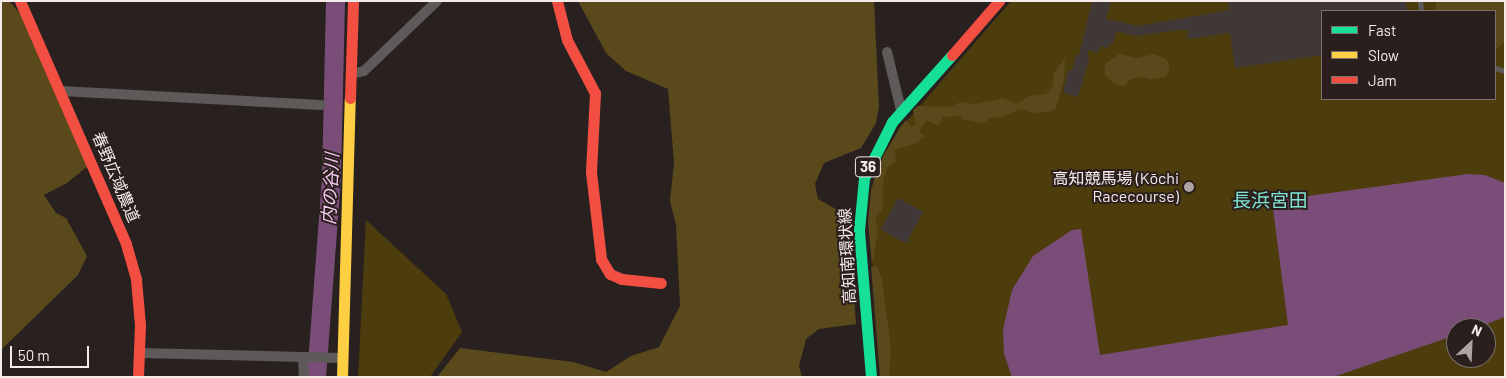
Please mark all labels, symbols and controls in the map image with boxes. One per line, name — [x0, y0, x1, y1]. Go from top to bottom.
legend — [1321, 10, 1496, 100]
text: Fast — [1368, 21, 1396, 39]
text: Slow — [1368, 46, 1399, 64]
text: Jam — [1368, 71, 1397, 89]
street label: 春野広域農道 — [88, 129, 144, 225]
water label: 内の谷川 — [317, 152, 343, 226]
road number: 36 — [854, 154, 882, 180]
place label: 高知競馬場 (Kōchi Racecourse) — [1052, 168, 1179, 206]
marker: 高知競馬場 (Kōchi Racecourse) — [1183, 181, 1195, 193]
district label: 長浜宮田 — [1232, 189, 1308, 211]
street label: 高知南環状線 — [835, 208, 859, 304]
north arrow — [1446, 318, 1496, 368]
text: N — [1469, 320, 1485, 340]
scale bar — [12, 336, 91, 368]
text: 50 m — [18, 346, 50, 364]

